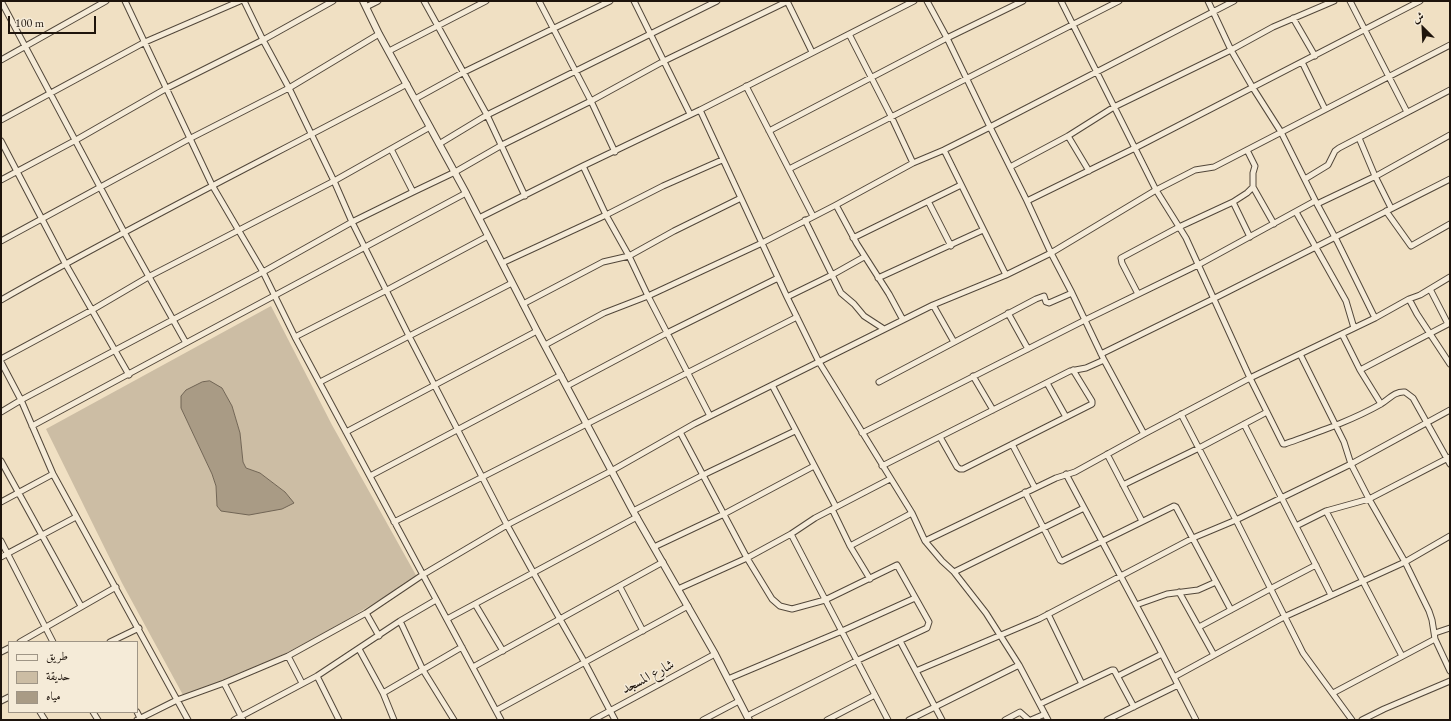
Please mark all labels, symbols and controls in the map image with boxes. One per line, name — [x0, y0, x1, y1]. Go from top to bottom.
scale bar — [10, 8, 98, 34]
north arrow — [1403, 8, 1443, 48]
text: ش — [1410, 8, 1426, 26]
text: 100 m — [15, 15, 44, 31]
legend — [8, 641, 138, 713]
text: طريق — [46, 648, 68, 664]
street label: شارع المسجد — [619, 656, 677, 698]
text: حديقة — [46, 668, 70, 684]
text: مياه — [46, 688, 61, 704]

